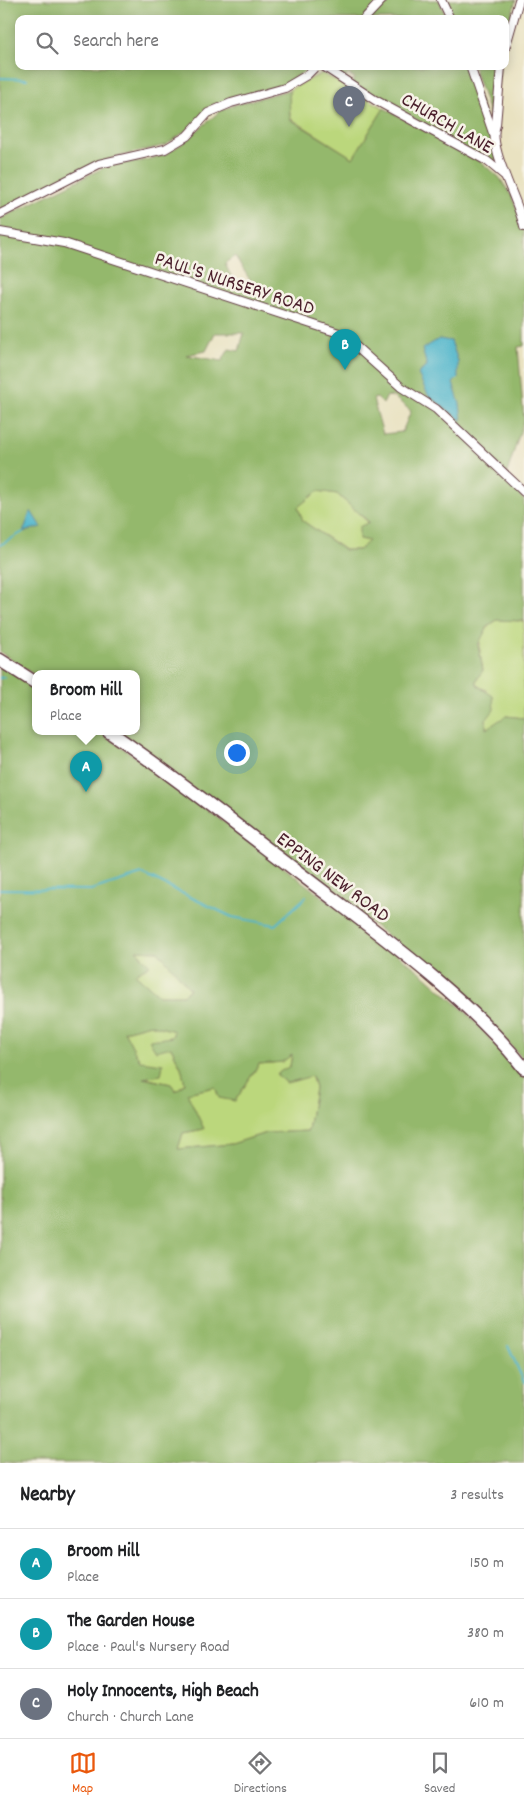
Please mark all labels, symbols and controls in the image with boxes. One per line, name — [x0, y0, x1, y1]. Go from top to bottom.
search box — [15, 15, 509, 70]
icon: search — [33, 29, 61, 57]
text: Search here — [73, 29, 159, 56]
pin: C — [333, 86, 365, 127]
street label: CHURCH LANE — [395, 87, 498, 162]
street label: PAUL'S NURSERY ROAD — [151, 246, 318, 324]
pin: B — [329, 329, 361, 370]
popup — [32, 670, 140, 735]
text: Broom Hill — [50, 678, 122, 705]
text: Place — [50, 705, 82, 728]
your location — [224, 740, 250, 766]
pin: A — [70, 751, 102, 792]
street label: EPPING NEW ROAD — [270, 826, 395, 930]
text: Nearby — [20, 1481, 75, 1511]
text: 3 results — [450, 1484, 504, 1507]
text: Broom Hill — [67, 1539, 140, 1566]
text: A — [32, 1552, 40, 1575]
text: 150 m — [470, 1552, 504, 1575]
text: Place — [67, 1566, 99, 1589]
text: The Garden House — [67, 1609, 195, 1636]
text: B — [32, 1622, 40, 1645]
text: 380 m — [467, 1622, 504, 1645]
text: Place · Paul's Nursery Road — [67, 1636, 230, 1659]
text: Holy Innocents, High Beach — [67, 1679, 259, 1706]
text: C — [32, 1692, 40, 1715]
text: 610 m — [469, 1692, 504, 1715]
text: Church · Church Lane — [67, 1706, 194, 1729]
tab: Map — [69, 1749, 97, 1799]
tab: Directions — [234, 1749, 287, 1799]
tab: Saved — [424, 1749, 455, 1799]

